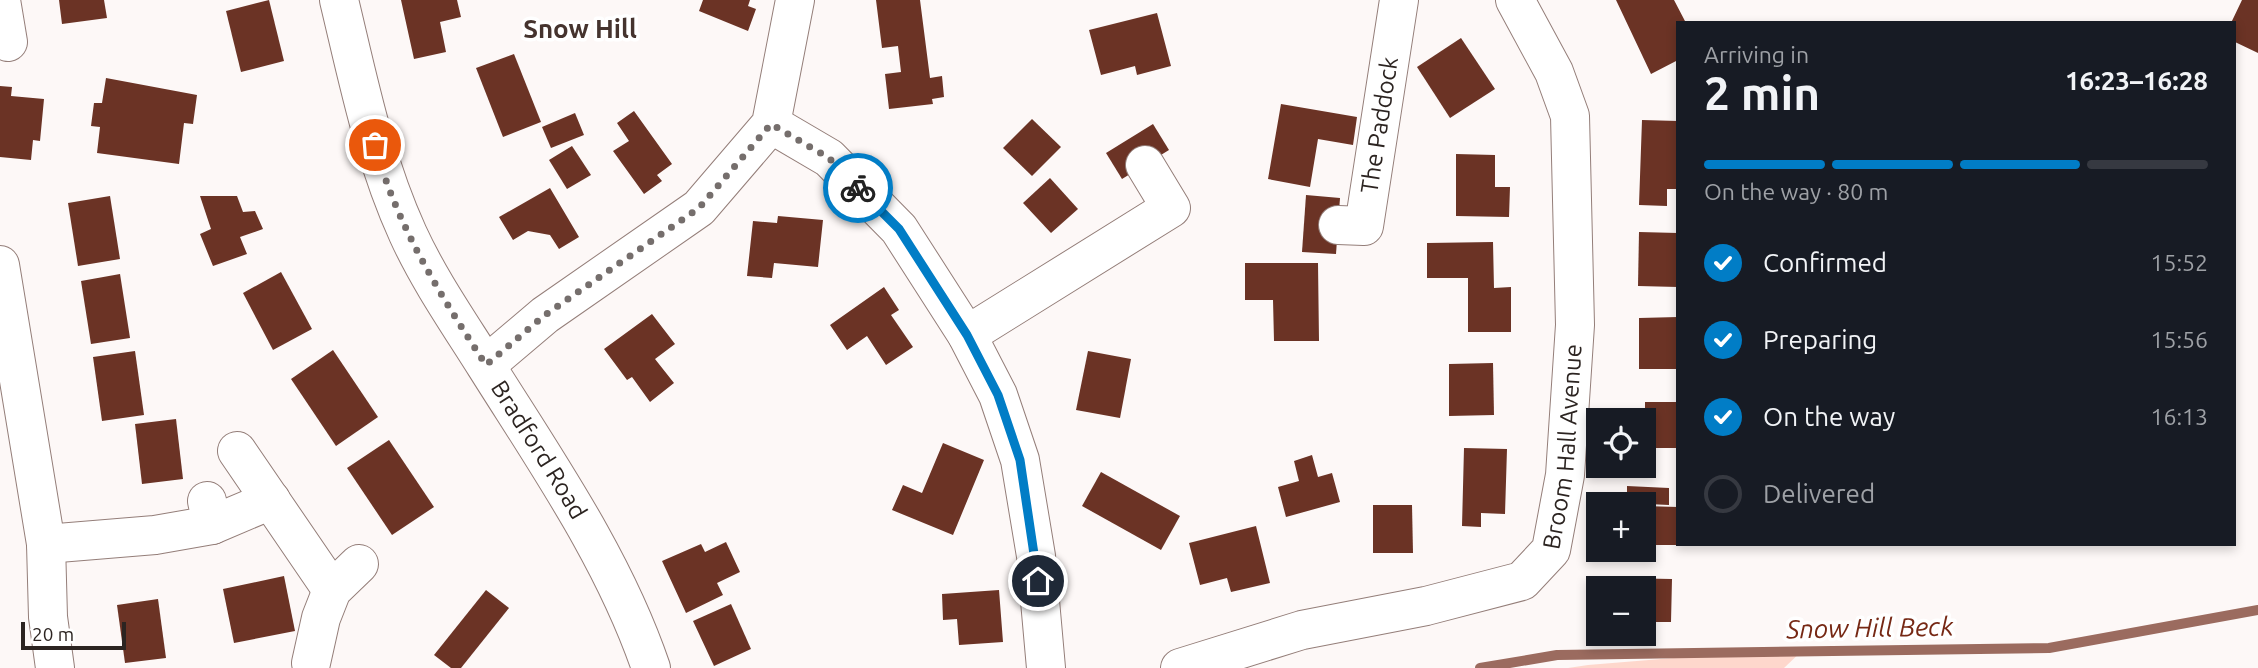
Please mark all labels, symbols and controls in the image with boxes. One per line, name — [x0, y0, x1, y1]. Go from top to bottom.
district label: Snow Hill — [523, 14, 637, 43]
text: Arriving in — [1704, 42, 1809, 67]
street label: The Paddock — [1355, 55, 1403, 195]
text: 16:23–16:28 — [2065, 66, 2208, 95]
text: 2 min — [1704, 67, 1820, 119]
pin — [345, 115, 405, 175]
icon: bag — [356, 126, 394, 164]
courier — [823, 153, 893, 223]
icon: bike — [839, 169, 877, 207]
text: On the way · 80 m — [1704, 179, 1888, 204]
icon: check — [1704, 244, 1742, 282]
text: Confirmed — [1763, 248, 1887, 277]
text: 15:52 — [2150, 250, 2208, 275]
icon: check — [1704, 321, 1742, 359]
text: Preparing — [1763, 325, 1877, 354]
text: 15:56 — [2150, 327, 2208, 352]
street label: Broom Hall Avenue — [1537, 343, 1587, 551]
street label: Bradford Road — [486, 376, 592, 524]
icon: check — [1704, 398, 1742, 436]
text: On the way — [1763, 402, 1895, 431]
text: 16:13 — [2150, 404, 2208, 429]
map controls — [1586, 408, 1656, 646]
button: locate — [1586, 408, 1656, 478]
text: Delivered — [1763, 479, 1875, 508]
button: + — [1586, 492, 1656, 562]
pin — [1008, 551, 1068, 611]
icon: home — [1019, 562, 1057, 600]
button: − — [1586, 576, 1656, 646]
water label: Snow Hill Beck — [1785, 612, 1955, 643]
scale bar — [21, 619, 126, 651]
text: 20 m — [32, 623, 74, 645]

